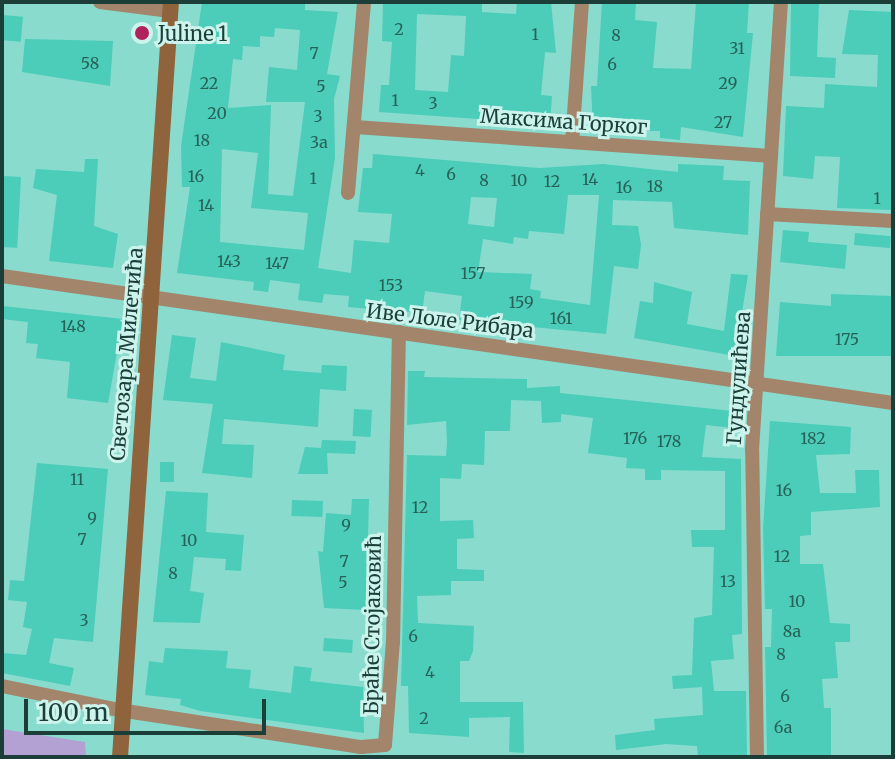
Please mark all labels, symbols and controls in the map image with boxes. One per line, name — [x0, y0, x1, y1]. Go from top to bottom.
house number: 2 — [394, 19, 404, 39]
place label: Juline 1 — [158, 21, 227, 45]
marker: Juline 1 — [133, 24, 151, 42]
house number: 1 — [531, 24, 539, 44]
house number: 8 — [611, 25, 621, 45]
house number: 31 — [729, 38, 745, 58]
house number: 7 — [309, 43, 319, 63]
house number: 58 — [81, 53, 99, 73]
house number: 6 — [607, 54, 617, 74]
house number: 22 — [200, 73, 218, 93]
house number: 29 — [719, 73, 737, 93]
house number: 5 — [316, 76, 326, 96]
house number: 1 — [391, 90, 399, 110]
house number: 3 — [428, 93, 438, 113]
house number: 20 — [207, 103, 227, 123]
street label: Максима Горког — [480, 103, 648, 139]
house number: 3 — [313, 106, 323, 126]
house number: 27 — [714, 112, 732, 132]
house number: 18 — [194, 130, 210, 150]
house number: 3a — [310, 132, 328, 152]
house number: 4 — [415, 160, 425, 180]
house number: 6 — [446, 164, 456, 184]
house number: 16 — [188, 166, 204, 186]
house number: 1 — [309, 168, 317, 188]
house number: 14 — [582, 169, 598, 189]
house number: 8 — [479, 170, 489, 190]
house number: 10 — [511, 170, 527, 190]
house number: 12 — [544, 171, 560, 191]
house number: 18 — [647, 176, 663, 196]
house number: 16 — [616, 177, 632, 197]
house number: 1 — [873, 188, 881, 208]
house number: 14 — [198, 195, 214, 215]
street label: Светозара Милетића — [105, 246, 147, 462]
house number: 143 — [217, 251, 241, 271]
house number: 147 — [265, 253, 289, 273]
house number: 157 — [461, 263, 485, 283]
house number: 153 — [379, 275, 403, 295]
house number: 159 — [508, 292, 534, 312]
street label: Иве Лоле Рибара — [365, 298, 535, 342]
house number: 161 — [550, 308, 572, 328]
street label: Гундулићева — [721, 310, 755, 446]
house number: 148 — [60, 316, 86, 336]
house number: 175 — [835, 329, 859, 349]
house number: 176 — [623, 428, 647, 448]
house number: 182 — [800, 428, 826, 448]
house number: 178 — [657, 431, 681, 451]
house number: 11 — [70, 469, 84, 489]
house number: 16 — [776, 480, 792, 500]
house number: 12 — [412, 497, 428, 517]
house number: 9 — [87, 508, 97, 528]
house number: 9 — [341, 515, 351, 535]
house number: 7 — [77, 529, 87, 549]
house number: 10 — [181, 530, 197, 550]
street label: Браће Стојаковић — [358, 535, 386, 715]
house number: 12 — [774, 546, 790, 566]
house number: 7 — [339, 551, 349, 571]
house number: 8 — [168, 563, 178, 583]
house number: 13 — [720, 571, 736, 591]
house number: 5 — [338, 572, 348, 592]
house number: 10 — [789, 591, 805, 611]
house number: 3 — [79, 610, 89, 630]
house number: 8a — [783, 621, 801, 641]
house number: 6 — [408, 626, 418, 646]
house number: 8 — [776, 644, 786, 664]
house number: 4 — [425, 662, 435, 682]
scale bar — [28, 683, 270, 733]
house number: 6 — [780, 686, 790, 706]
text: 100 m — [38, 697, 108, 728]
house number: 2 — [419, 708, 429, 728]
house number: 6a — [774, 717, 792, 737]

